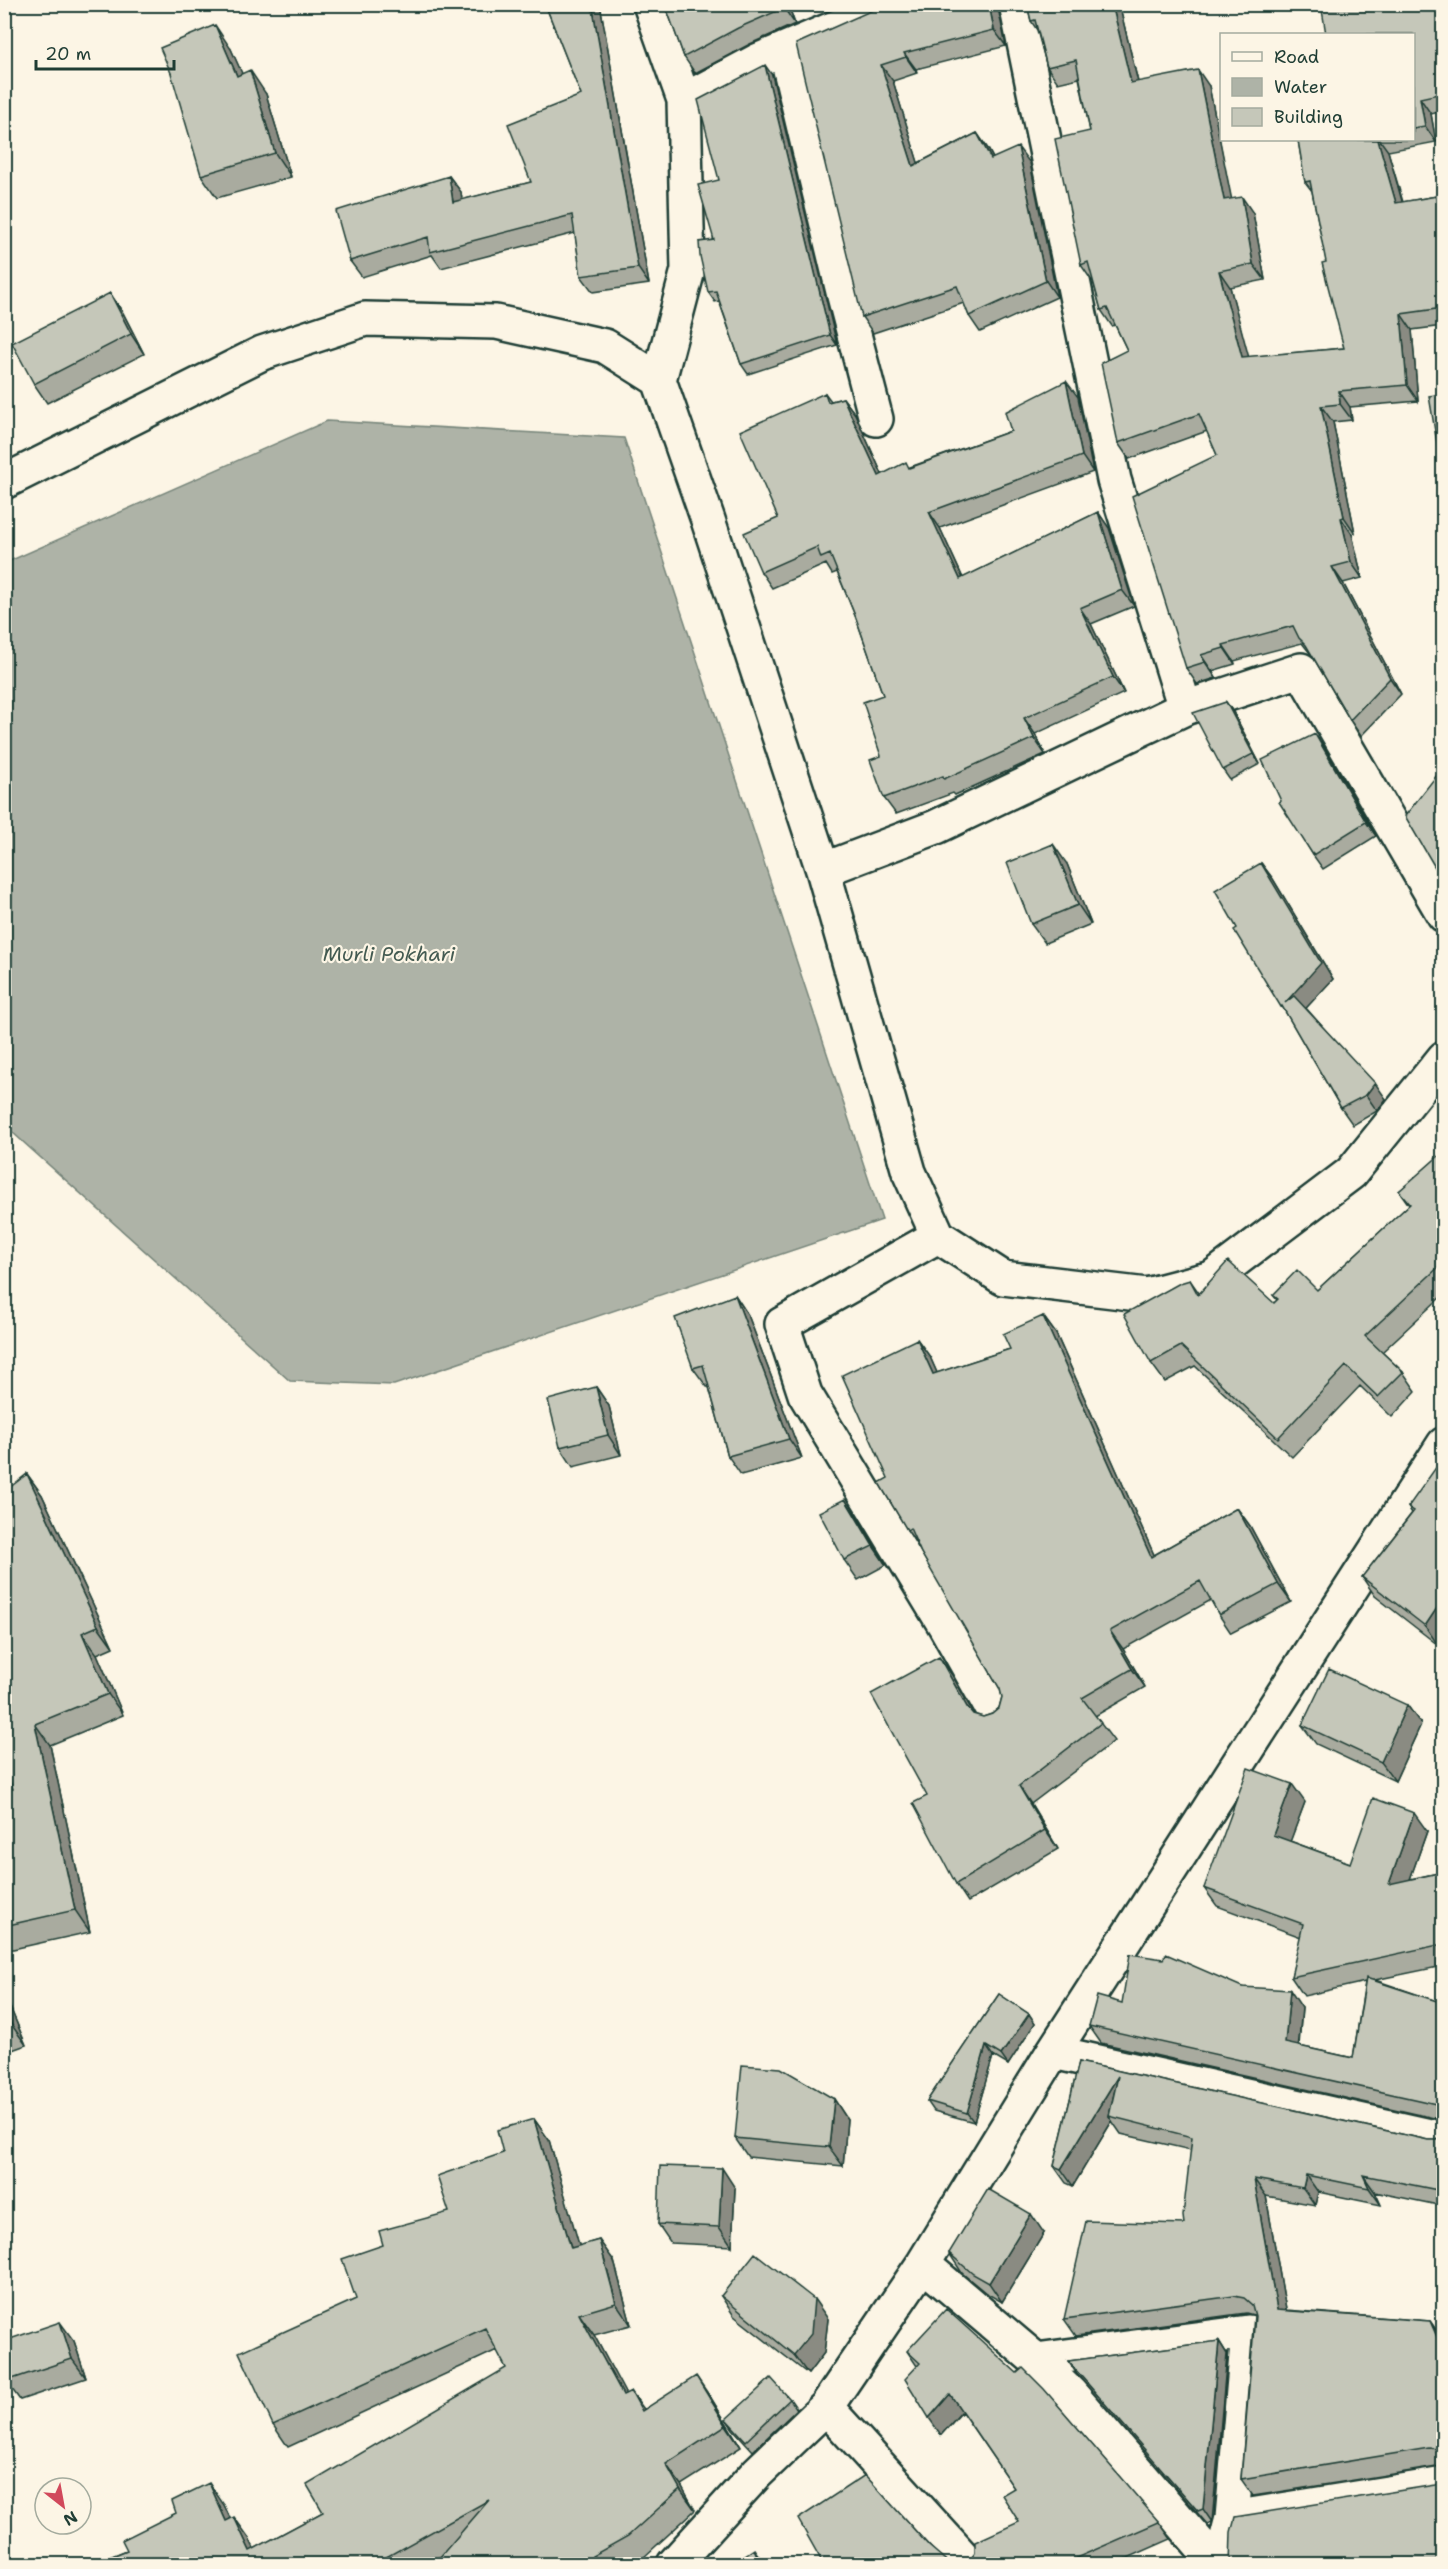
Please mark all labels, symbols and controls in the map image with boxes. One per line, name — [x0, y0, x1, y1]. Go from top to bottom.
scale bar — [36, 33, 174, 71]
legend — [1220, 33, 1415, 141]
text: 20 m — [45, 42, 91, 66]
text: Road — [1274, 45, 1319, 69]
text: Water — [1274, 75, 1327, 99]
text: Building — [1274, 105, 1343, 129]
water label: Murli Pokhari — [323, 941, 456, 967]
north arrow — [33, 2476, 93, 2536]
text: N — [60, 2506, 81, 2531]

